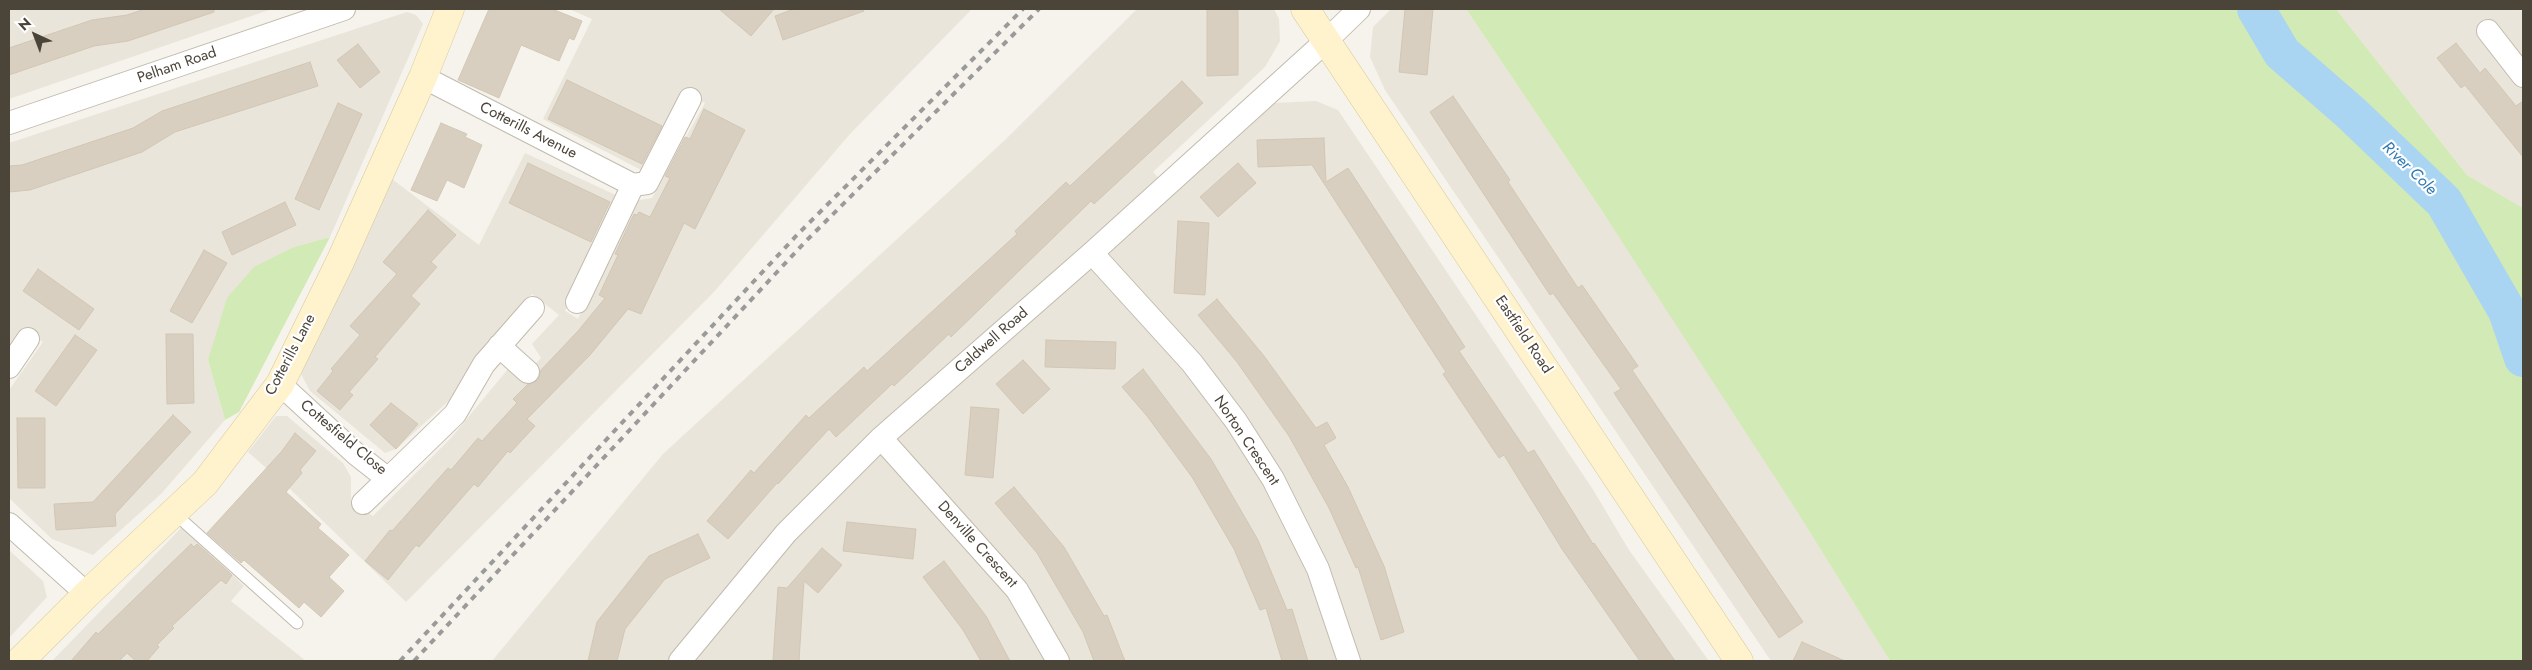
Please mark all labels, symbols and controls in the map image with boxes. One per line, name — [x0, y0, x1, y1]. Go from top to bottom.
north arrow — [10, 10, 60, 60]
text: N — [14, 13, 36, 35]
street label: Pelham Road — [135, 44, 219, 88]
street label: Cotterills Avenue — [476, 99, 580, 163]
water label: River Cole — [2378, 138, 2440, 200]
street label: Eastfield Road — [1490, 293, 1556, 377]
street label: Caldwell Road — [952, 304, 1032, 378]
street label: Cotterills Lane — [262, 311, 320, 399]
street label: Norton Crescent — [1209, 393, 1283, 489]
street label: Cottesfield Close — [296, 397, 390, 479]
street label: Denville Crescent — [933, 498, 1021, 592]

